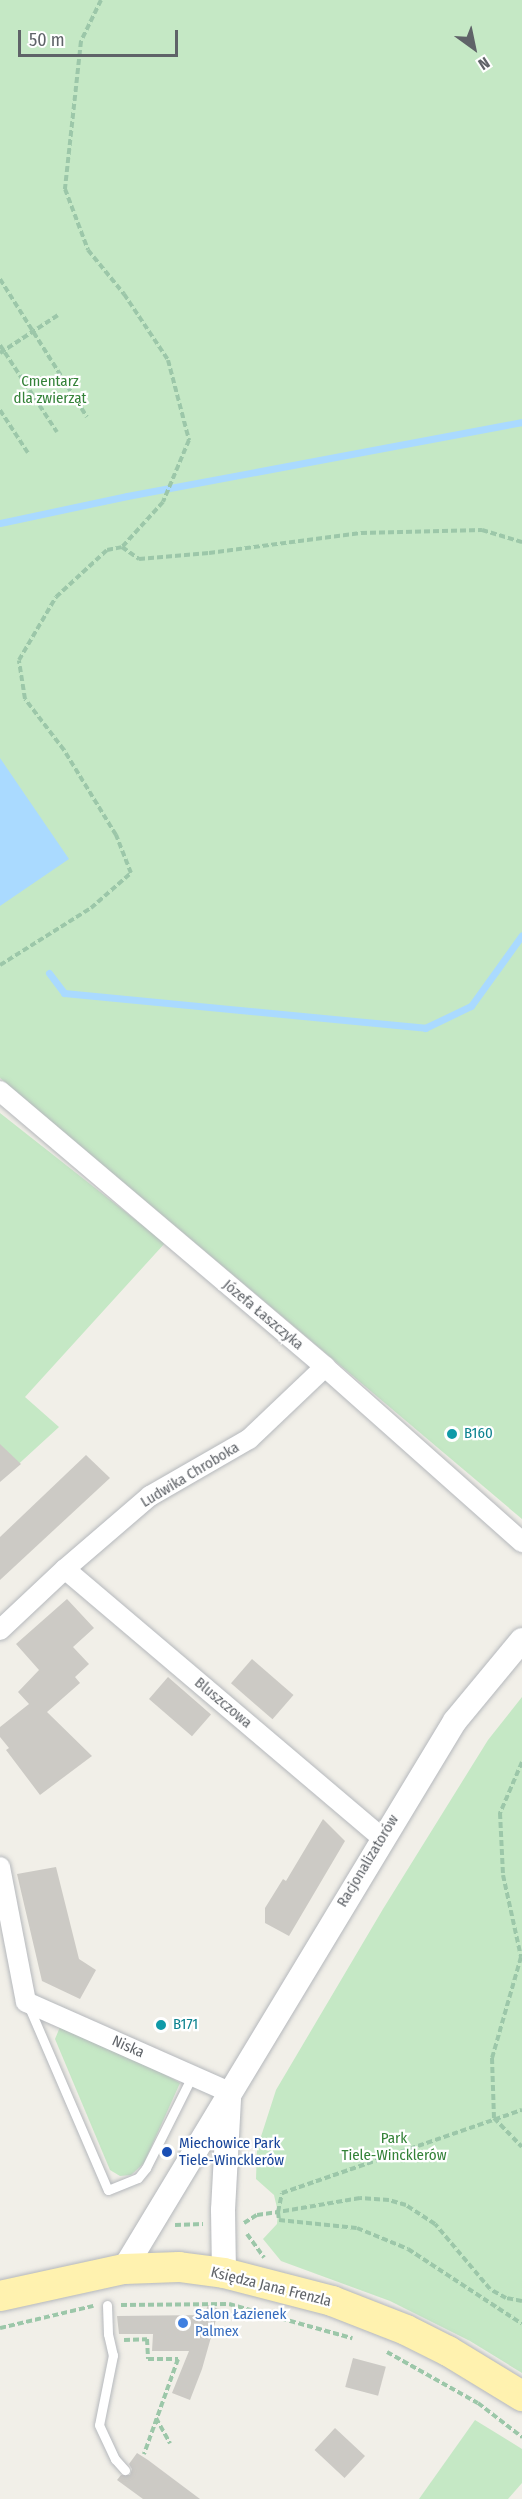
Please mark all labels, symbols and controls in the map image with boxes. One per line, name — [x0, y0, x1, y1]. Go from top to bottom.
scale bar — [21, 18, 182, 56]
north arrow — [444, 18, 504, 78]
text: 50 m — [29, 29, 65, 51]
text: N — [475, 53, 493, 74]
park label: Cmentarz dla zwierząt — [14, 372, 86, 407]
street label: Józefa Łaszczyka — [219, 1276, 307, 1354]
place label: B160 — [464, 1425, 493, 1443]
marker: B160 — [445, 1427, 459, 1441]
street label: Ludwika Chroboka — [138, 1439, 242, 1511]
street label: Bluszczowa — [191, 1674, 255, 1732]
street label: Racjonalizatorów — [333, 1812, 403, 1910]
place label: B171 — [173, 2016, 198, 2034]
marker: B171 — [154, 2018, 168, 2032]
street label: Niska — [109, 2032, 147, 2062]
park label: Park Tiele-Wincklerów — [341, 2129, 447, 2164]
place label: Miechowice Park Tiele-Wincklerów — [179, 2134, 284, 2169]
marker: Miechowice Park Tiele-Wincklerów — [160, 2145, 174, 2159]
street label: Księdza Jana Frenzla — [209, 2263, 333, 2311]
place label: Salon Łazienek Palmex — [195, 2305, 286, 2340]
marker: Salon Łazienek Palmex — [176, 2316, 190, 2330]

